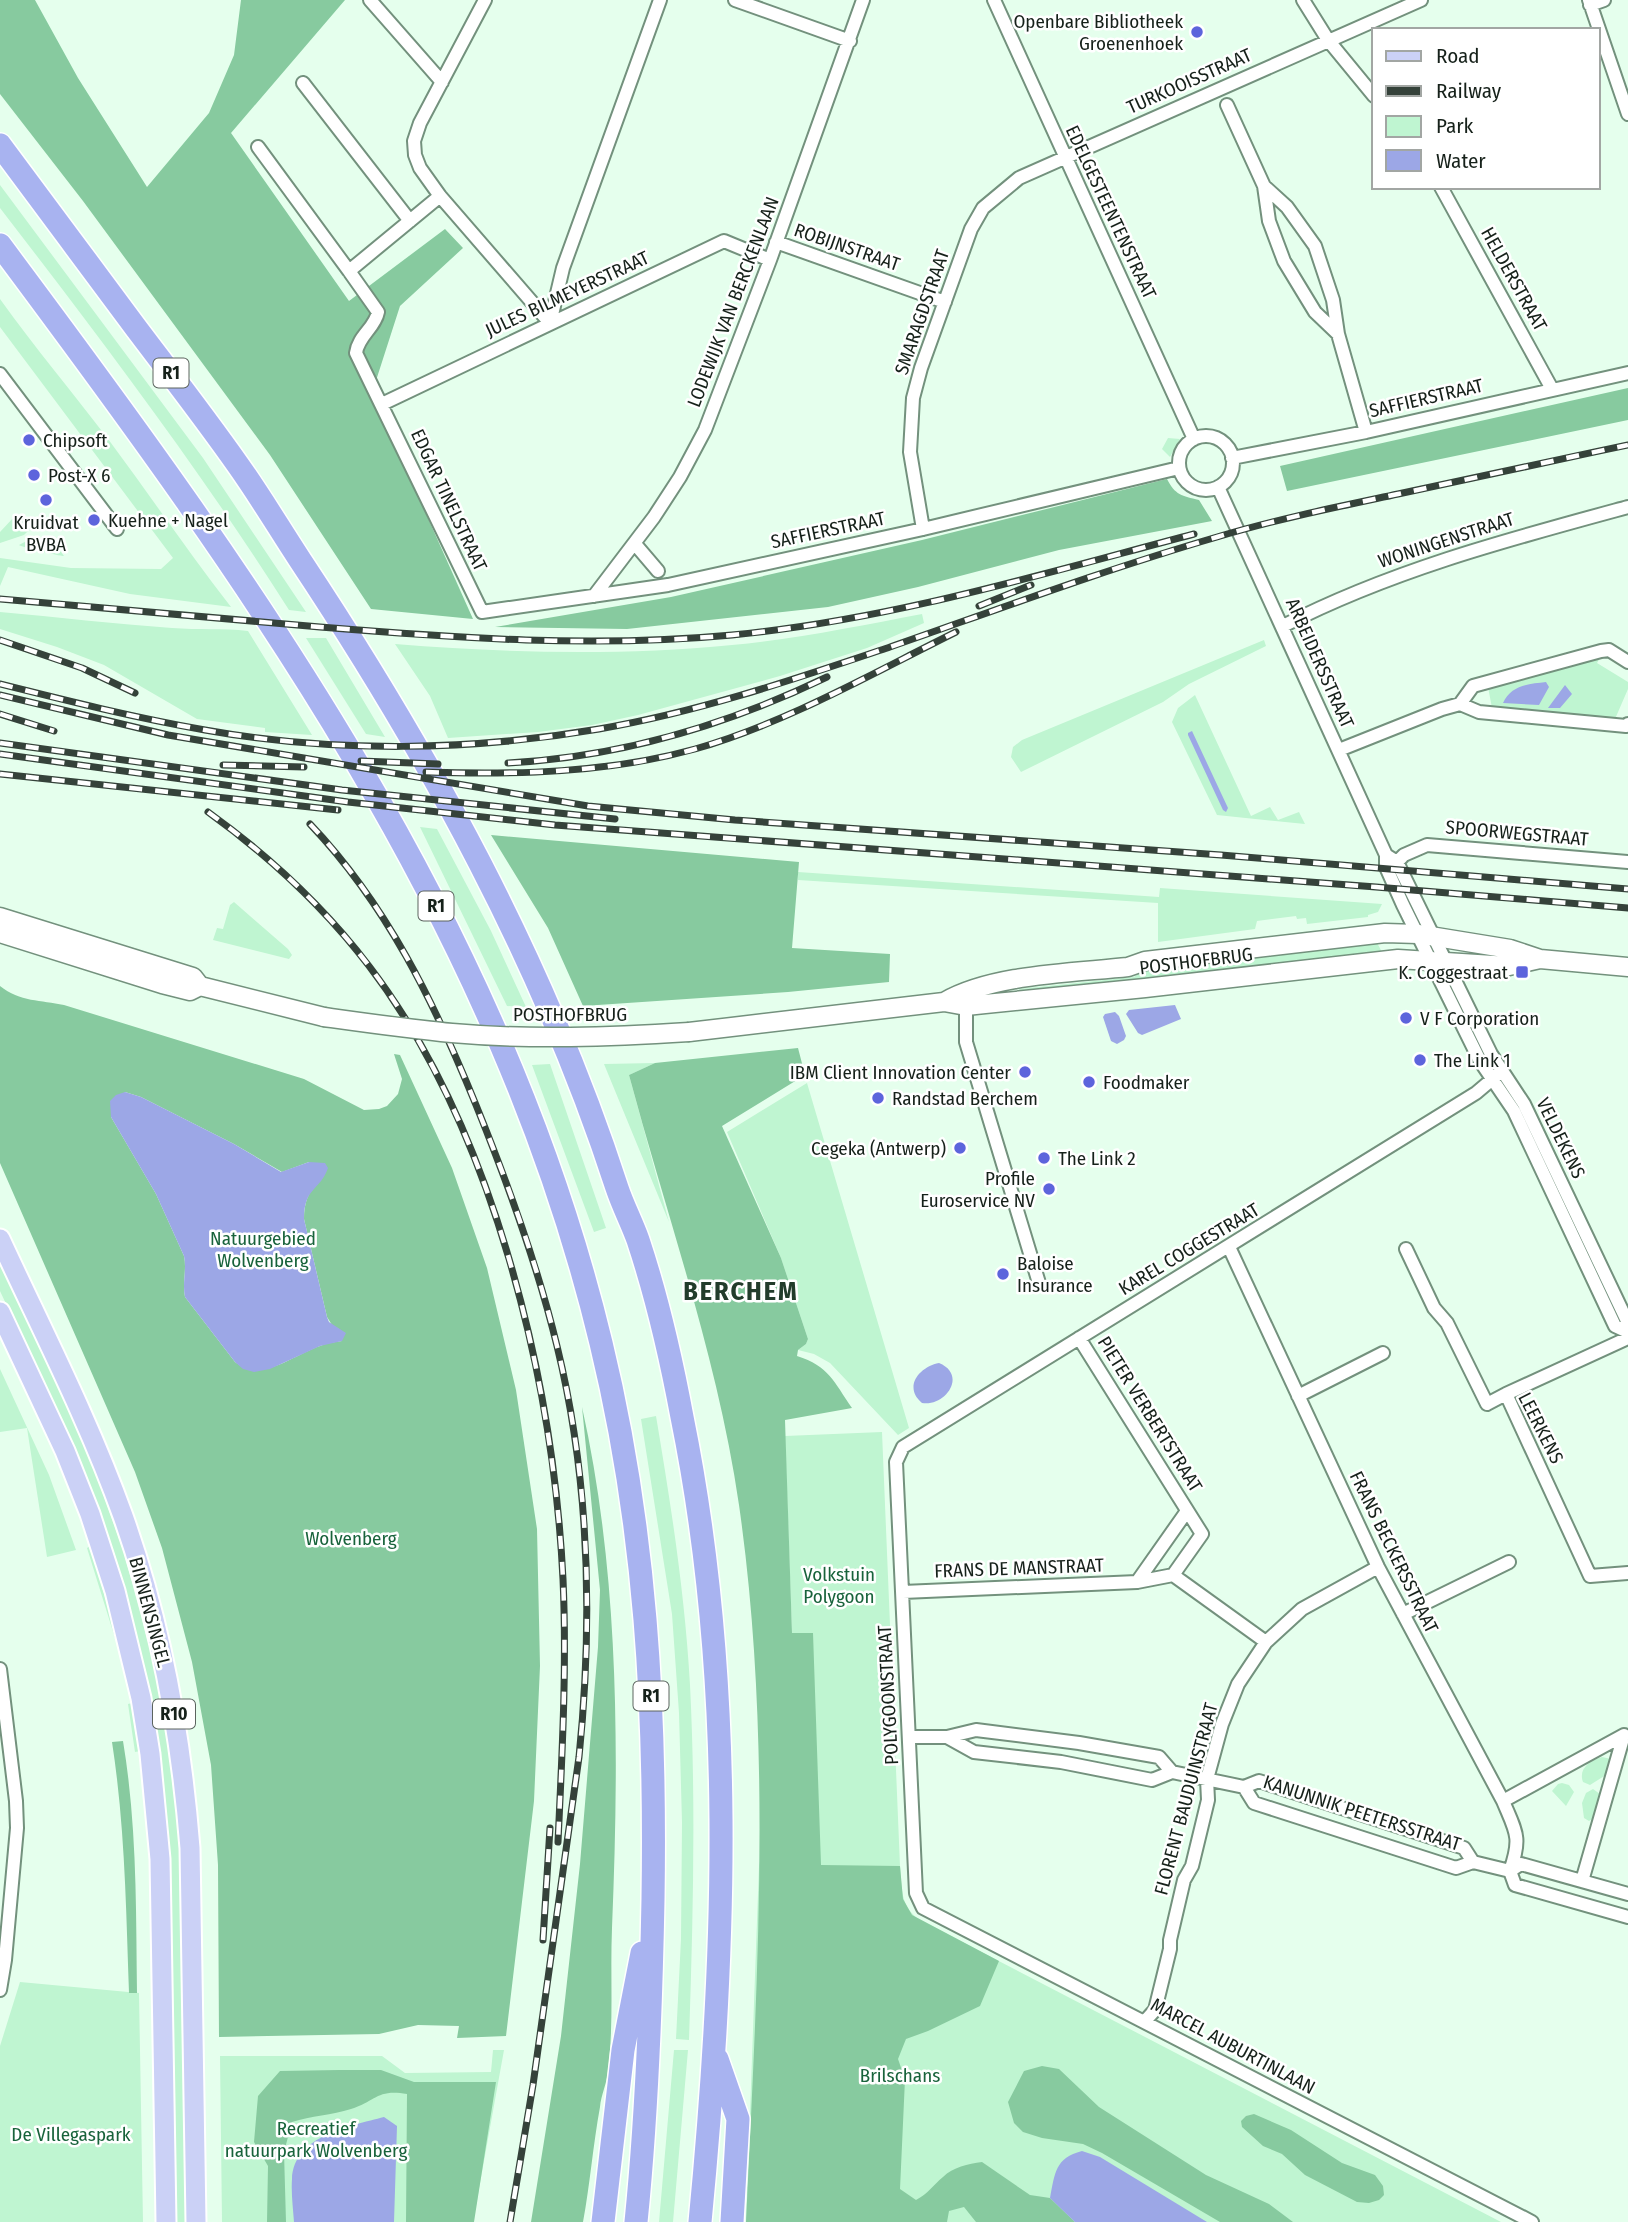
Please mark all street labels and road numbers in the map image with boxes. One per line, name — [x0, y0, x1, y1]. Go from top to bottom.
street label: TURKOOISSTRAAT — [1123, 43, 1255, 119]
street label: EDELGESTEENTENSTRAAT — [1061, 122, 1161, 302]
street label: LODEWIJK VAN BERCKENLAAN — [682, 194, 784, 410]
street label: ROBIJNSTRAAT — [791, 218, 903, 276]
street label: HELDERSTRAAT — [1476, 223, 1552, 335]
street label: JULES BILMEYERSTRAAT — [482, 246, 653, 342]
street label: SMARAGDSTRAAT — [890, 246, 954, 378]
road number: R1 — [154, 358, 188, 388]
street label: SAFFIERSTRAAT — [1367, 374, 1485, 422]
street label: EDGAR TINELSTRAAT — [406, 425, 492, 575]
street label: SAFFIERSTRAAT — [769, 507, 887, 553]
street label: WONINGENSTRAAT — [1375, 507, 1517, 573]
street label: ARBEIDERSSTRAAT — [1281, 594, 1359, 732]
street label: SPOORWEGSTRAAT — [1445, 815, 1590, 851]
road number: R1 — [418, 891, 453, 920]
street label: POSTHOFBRUG — [1138, 943, 1254, 979]
street label: POSTHOFBRUG — [513, 1003, 627, 1026]
street label: VELDEKENS — [1532, 1094, 1590, 1182]
street label: KAREL COGGESTRAAT — [1115, 1198, 1264, 1300]
street label: PIETER VERBERTSTRAAT — [1093, 1332, 1207, 1496]
street label: LEERKENS — [1513, 1389, 1569, 1467]
street label: FRANS BECKERSSTRAAT — [1345, 1467, 1443, 1637]
street label: BINNENSINGEL — [124, 1554, 176, 1670]
street label: FRANS DE MANSTRAAT — [934, 1554, 1104, 1582]
street label: POLYGOONSTRAAT — [873, 1624, 903, 1765]
road number: R1 — [634, 1681, 668, 1710]
road number: R10 — [153, 1700, 195, 1728]
street label: FLORENT BAUDUINSTRAAT — [1149, 1700, 1223, 1898]
street label: KANUNNIK PEETERSSTRAAT — [1260, 1770, 1464, 1856]
street label: MARCEL AUBURTINLAAN — [1147, 1993, 1319, 2099]

